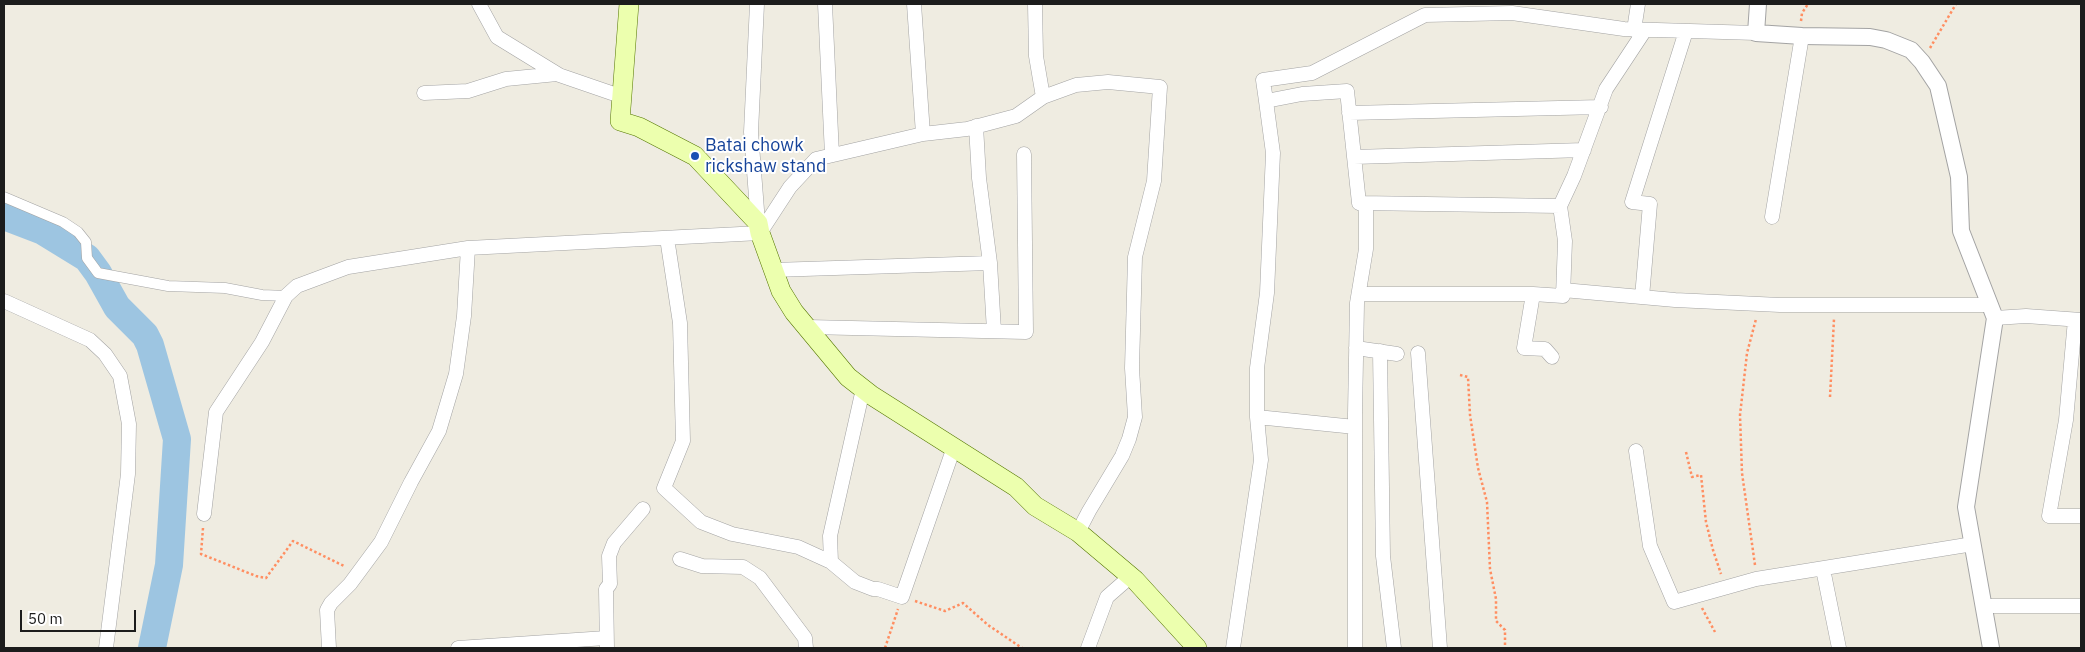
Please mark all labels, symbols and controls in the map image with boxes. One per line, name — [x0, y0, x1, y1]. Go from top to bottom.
place label: Batai chowk rickshaw stand — [705, 135, 826, 178]
marker: Batai chowk rickshaw stand — [689, 150, 701, 162]
scale bar — [22, 600, 139, 632]
text: 50 m — [28, 609, 63, 628]

